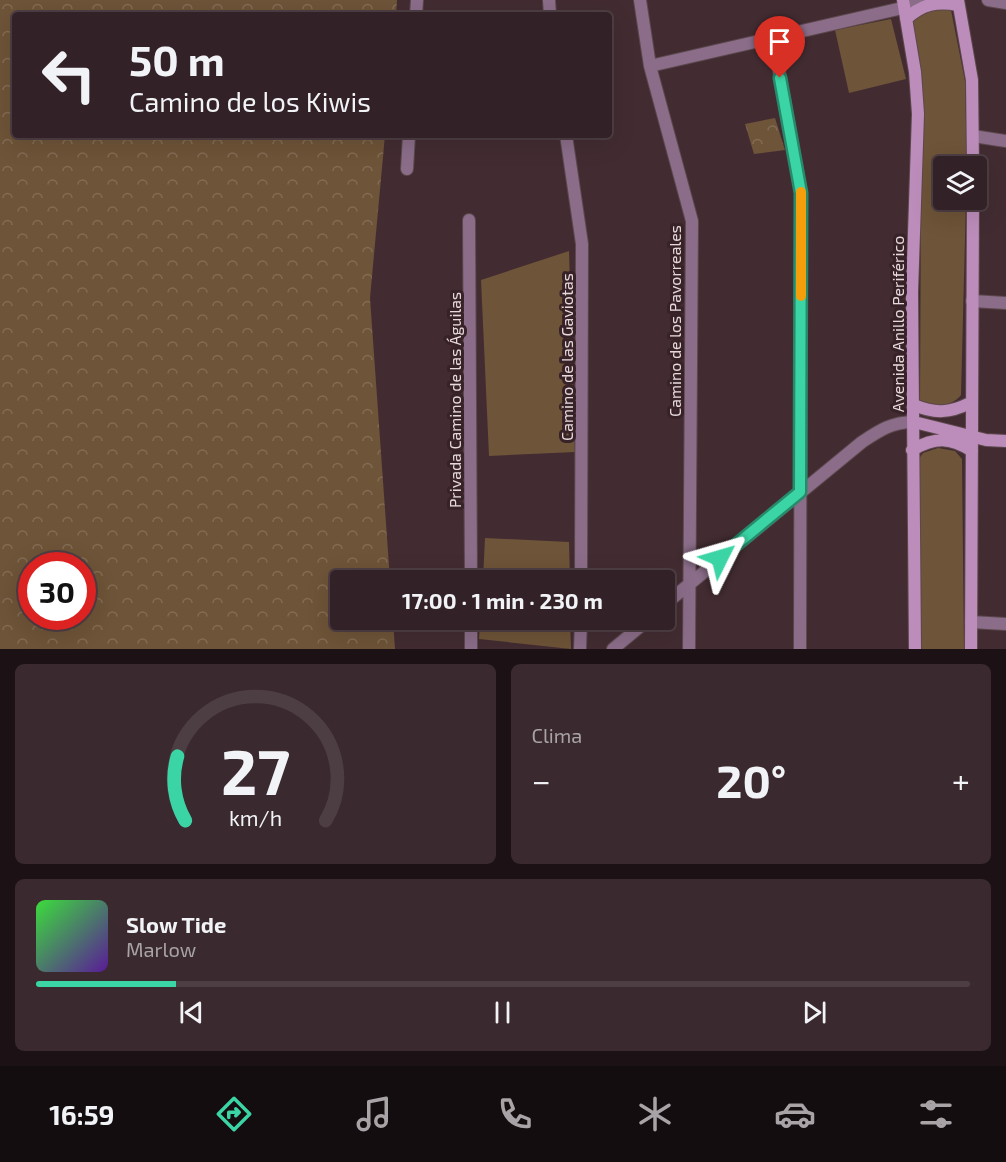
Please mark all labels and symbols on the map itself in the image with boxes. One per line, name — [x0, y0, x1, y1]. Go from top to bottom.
pin — [754, 16, 805, 78]
street label: Camino de los Pavorreales — [665, 225, 684, 417]
street label: Avenida Anillo Periférico — [888, 236, 907, 412]
street label: Camino de las Gaviotas — [557, 273, 576, 441]
street label: Privada Camino de las Águilas — [445, 292, 464, 508]
position arrow — [688, 526, 752, 590]
speed limit sign: 30 — [18, 552, 96, 630]

